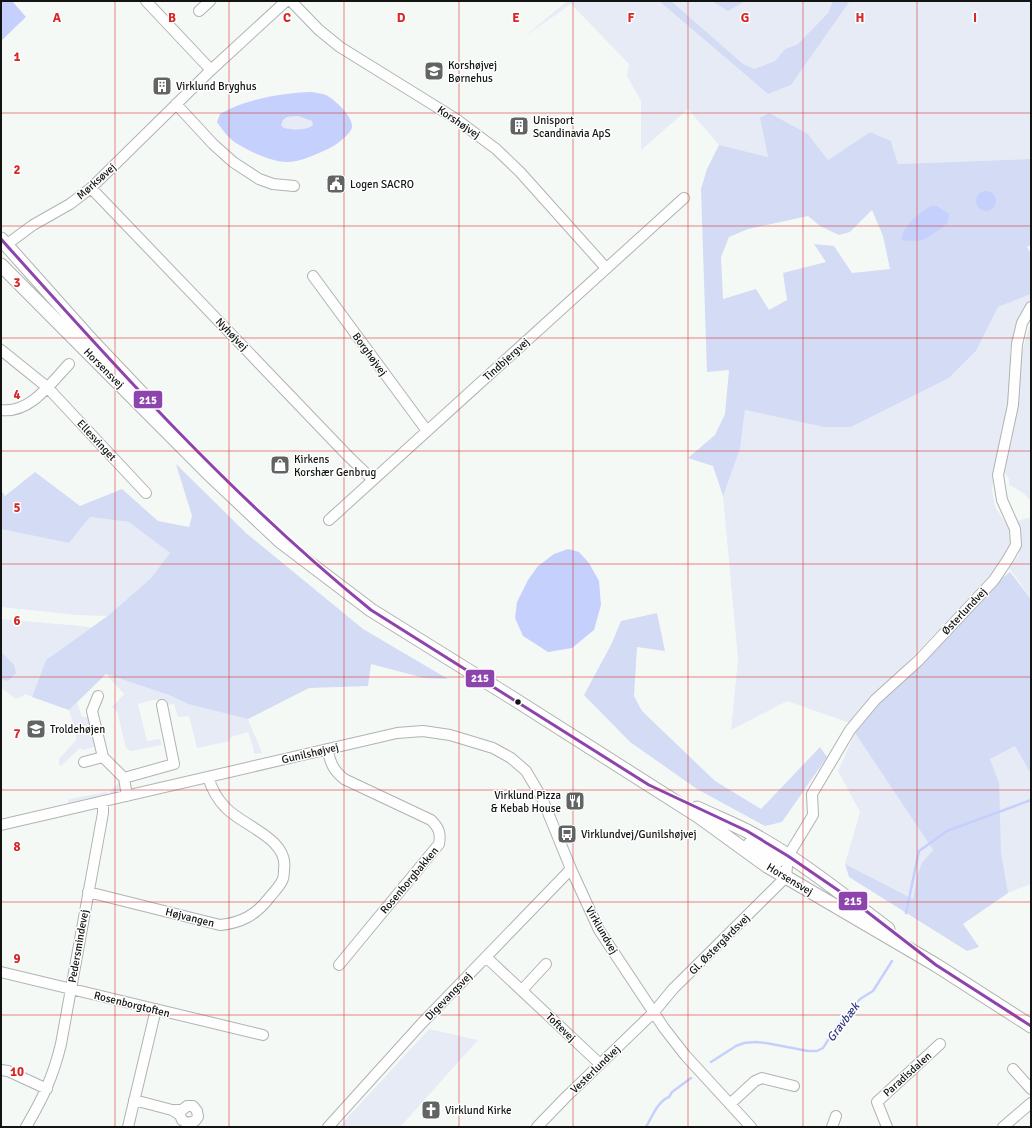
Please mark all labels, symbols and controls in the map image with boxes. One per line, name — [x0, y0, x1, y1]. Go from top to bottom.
text: A — [53, 10, 62, 26]
text: B — [168, 10, 176, 26]
text: C — [283, 10, 291, 26]
text: D — [397, 10, 406, 26]
text: E — [512, 10, 520, 26]
text: F — [628, 10, 635, 26]
text: G — [741, 10, 749, 26]
text: H — [856, 10, 864, 26]
text: I — [973, 10, 977, 26]
text: 1 — [13, 49, 21, 65]
place label: Korshøjvej Børnehus — [448, 59, 497, 85]
school or university icon: Korshøjvej Børnehus — [423, 60, 445, 82]
building icon: Virklund Bryghus — [151, 75, 173, 97]
place label: Virklund Bryghus — [176, 80, 257, 93]
street label: Korshøjvej — [435, 103, 483, 142]
place label: Unisport Scandinavia ApS — [533, 114, 611, 140]
building icon: Unisport Scandinavia ApS — [508, 115, 530, 137]
street label: Mørksøvej — [74, 160, 119, 202]
text: 2 — [13, 162, 21, 178]
public building icon: Logen SACRO — [325, 173, 347, 195]
place label: Logen SACRO — [350, 178, 414, 191]
text: 3 — [13, 275, 21, 291]
street label: Nyhøjvej — [213, 315, 250, 354]
street label: Borghøjvej — [350, 330, 390, 378]
street label: Tindbjergvej — [481, 335, 532, 384]
street label: Horsensvej — [81, 345, 127, 391]
text: 4 — [13, 387, 21, 403]
line badge: 215 — [133, 390, 163, 409]
text: 215 — [139, 394, 157, 407]
street label: Ellesvinget — [74, 417, 119, 464]
place label: Kirkens Korshær Genbrug — [294, 453, 376, 479]
shop icon: Kirkens Korshær Genbrug — [269, 454, 291, 476]
text: 5 — [13, 500, 21, 516]
street label: Østerlundvej — [939, 585, 989, 638]
text: 6 — [13, 613, 21, 629]
line badge: 215 — [465, 669, 495, 688]
text: 215 — [471, 672, 489, 685]
unlabelled marker — [513, 697, 523, 707]
school or university icon: Troldehøjen — [25, 718, 47, 740]
place label: Troldehøjen — [50, 723, 105, 736]
text: 7 — [13, 726, 21, 742]
street label: Gunilshøjvej — [280, 741, 340, 766]
place label: Virklund Pizza & Kebab House — [491, 789, 561, 815]
restaurant icon: Virklund Pizza & Kebab House — [564, 790, 586, 812]
bus stop icon: Virklundvej/Gunilshøjvej — [556, 823, 578, 845]
place label: Virklundvej/Gunilshøjvej — [581, 828, 697, 841]
text: 8 — [13, 839, 21, 855]
street label: Rosenborgbakken — [378, 844, 441, 916]
street label: Horsensvej — [764, 861, 815, 898]
line badge: 215 — [838, 891, 868, 911]
text: 215 — [844, 895, 862, 908]
street label: Virklundvej — [583, 904, 620, 956]
street label: Højvangen — [164, 905, 216, 930]
street label: Pedersmindevej — [66, 909, 91, 984]
street label: Gl. Østergårdsvej — [686, 911, 752, 977]
text: 9 — [13, 951, 21, 967]
street label: Digevangsvej — [422, 970, 475, 1023]
street label: Rosenborgtoften — [93, 989, 171, 1020]
water label: Gravbæk — [824, 999, 864, 1045]
street label: Toftevej — [543, 1010, 578, 1045]
street label: Vesterlundvej — [568, 1043, 623, 1096]
street label: Paradisdalen — [880, 1049, 934, 1100]
text: 10 — [10, 1064, 24, 1080]
church icon: Virklund Kirke — [420, 1099, 442, 1121]
place label: Virklund Kirke — [445, 1104, 511, 1117]

